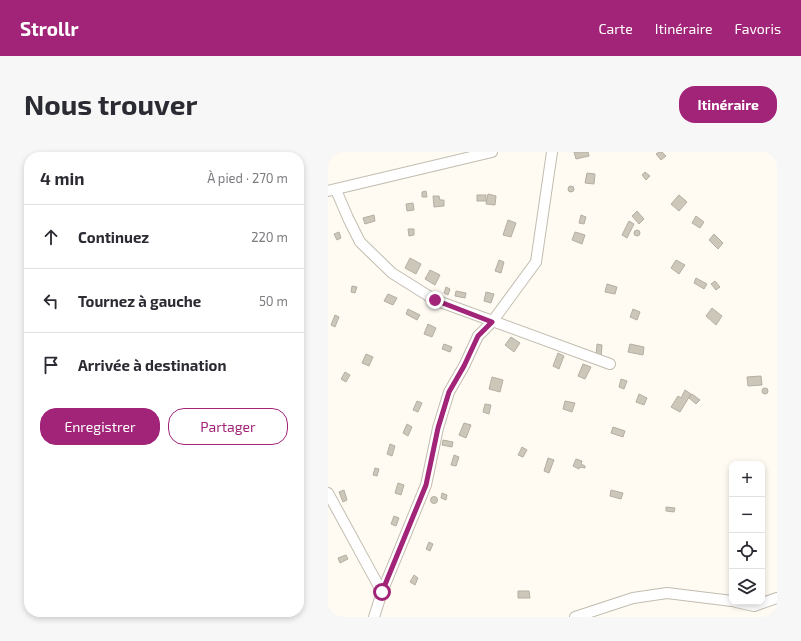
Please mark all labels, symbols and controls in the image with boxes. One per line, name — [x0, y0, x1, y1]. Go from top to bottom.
text: Strollr — [20, 17, 79, 40]
text: Carte — [599, 20, 633, 37]
text: Itinéraire — [655, 20, 713, 37]
text: Favoris — [735, 20, 781, 37]
button: Itinéraire — [679, 86, 777, 123]
text: Nous trouver — [24, 87, 197, 121]
text: 4 min — [40, 168, 84, 188]
text: À pied · 270 m — [207, 170, 288, 186]
icon: ahead — [40, 226, 62, 248]
text: Continuez — [78, 228, 149, 246]
text: 220 m — [251, 229, 288, 245]
icon: left — [40, 290, 62, 312]
route end — [426, 291, 444, 309]
text: Tournez à gauche — [78, 292, 201, 310]
text: 50 m — [259, 293, 288, 309]
icon: arrive — [40, 354, 62, 376]
text: Arrivée à destination — [78, 356, 226, 374]
button: Enregistrer — [40, 408, 160, 445]
button: Partager — [168, 408, 288, 445]
map controls — [729, 461, 765, 605]
button: + — [729, 461, 765, 497]
button: − — [729, 497, 765, 533]
button: locate — [729, 533, 765, 569]
button: layers — [729, 569, 765, 605]
route start — [373, 583, 391, 601]

